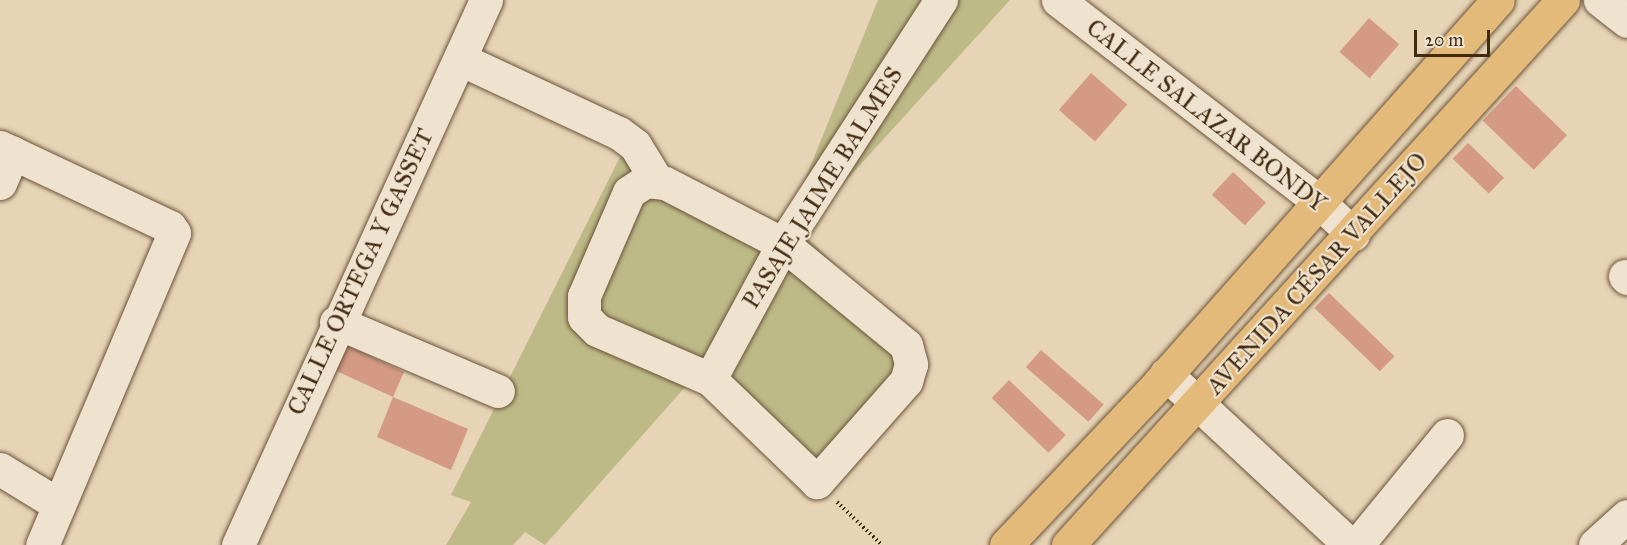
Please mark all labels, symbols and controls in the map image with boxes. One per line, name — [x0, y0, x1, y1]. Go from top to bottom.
street label: CALLE SALAZAR BONDY — [1081, 14, 1331, 218]
scale bar — [1417, 18, 1494, 56]
text: 20 m — [1425, 29, 1463, 51]
street label: PASAJE JAIME BALMES — [737, 62, 909, 314]
street label: CALLE ORTEGA Y GASSET — [282, 124, 440, 420]
street label: AVENIDA CÉSAR VALLEJO — [1201, 147, 1433, 401]

